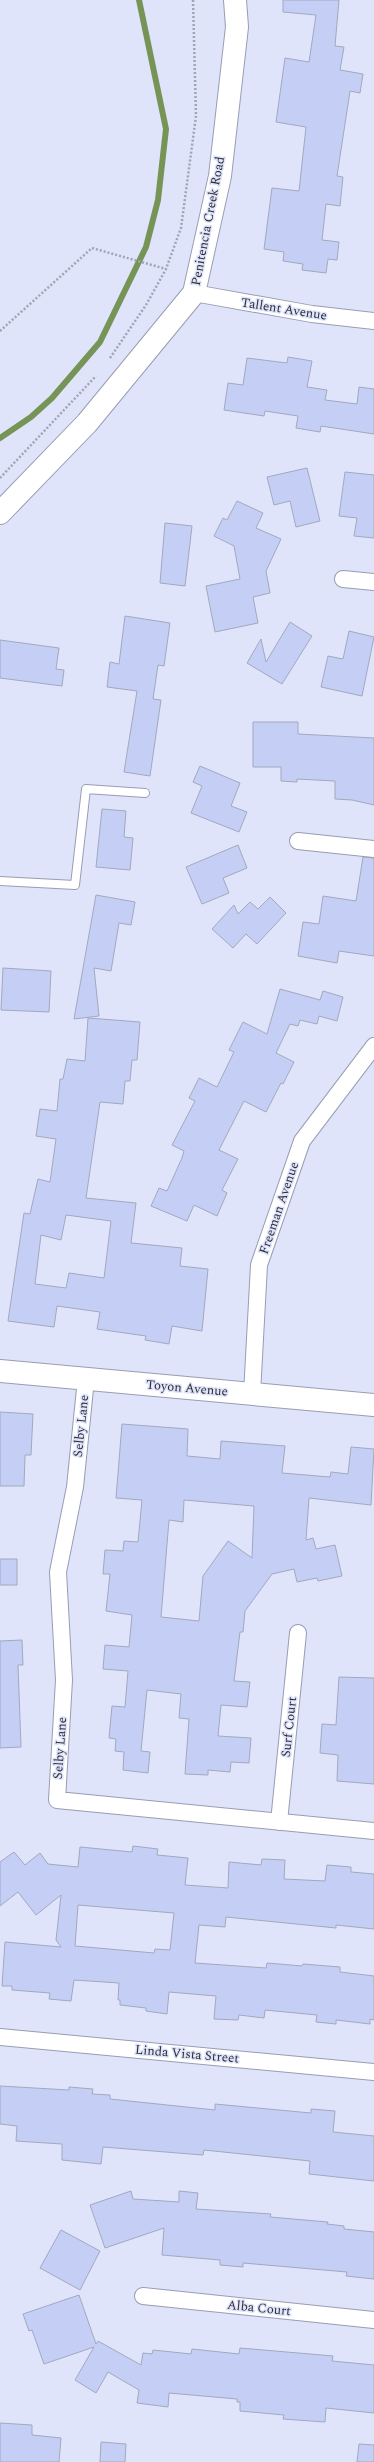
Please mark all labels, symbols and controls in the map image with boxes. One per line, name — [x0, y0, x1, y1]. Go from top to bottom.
street label: Penitencia Creek Road — [186, 155, 230, 287]
street label: Tallent Avenue — [240, 292, 328, 326]
street label: Freeman Avenue — [254, 1159, 304, 1257]
street label: Toyon Avenue — [145, 1374, 229, 1402]
street label: Selby Lane — [68, 1394, 94, 1458]
street label: Surf Court — [276, 1695, 302, 1758]
street label: Selby Lane — [48, 1716, 72, 1780]
street label: Linda Vista Street — [134, 2039, 240, 2069]
street label: Alba Court — [226, 2295, 292, 2321]

